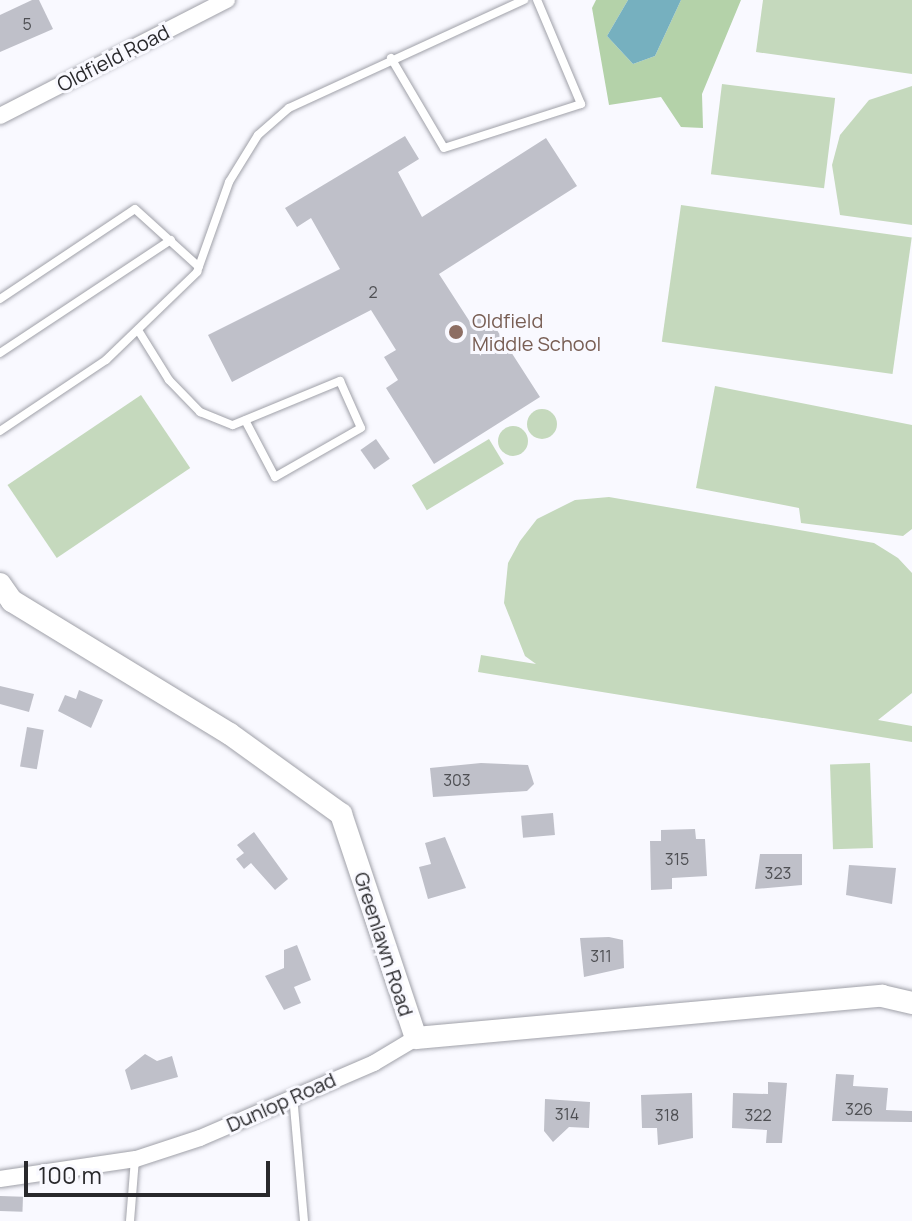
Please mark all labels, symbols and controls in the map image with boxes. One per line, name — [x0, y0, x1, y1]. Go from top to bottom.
house number: 5 — [22, 14, 32, 34]
street label: Oldfield Road — [53, 19, 173, 97]
house number: 2 — [368, 282, 378, 302]
place label: Oldfield Middle School — [472, 308, 601, 355]
marker: Oldfield Middle School — [447, 323, 465, 341]
house number: 303 — [443, 770, 471, 790]
house number: 315 — [665, 849, 689, 869]
house number: 323 — [765, 863, 791, 883]
street label: Greenlawn Road — [349, 869, 419, 1019]
house number: 311 — [590, 946, 612, 966]
street label: Dunlop Road — [223, 1067, 339, 1137]
house number: 326 — [845, 1099, 873, 1119]
house number: 314 — [555, 1104, 579, 1124]
house number: 318 — [655, 1105, 679, 1125]
house number: 322 — [744, 1105, 772, 1125]
scale bar — [28, 1145, 274, 1195]
text: 100 m — [38, 1158, 102, 1191]

